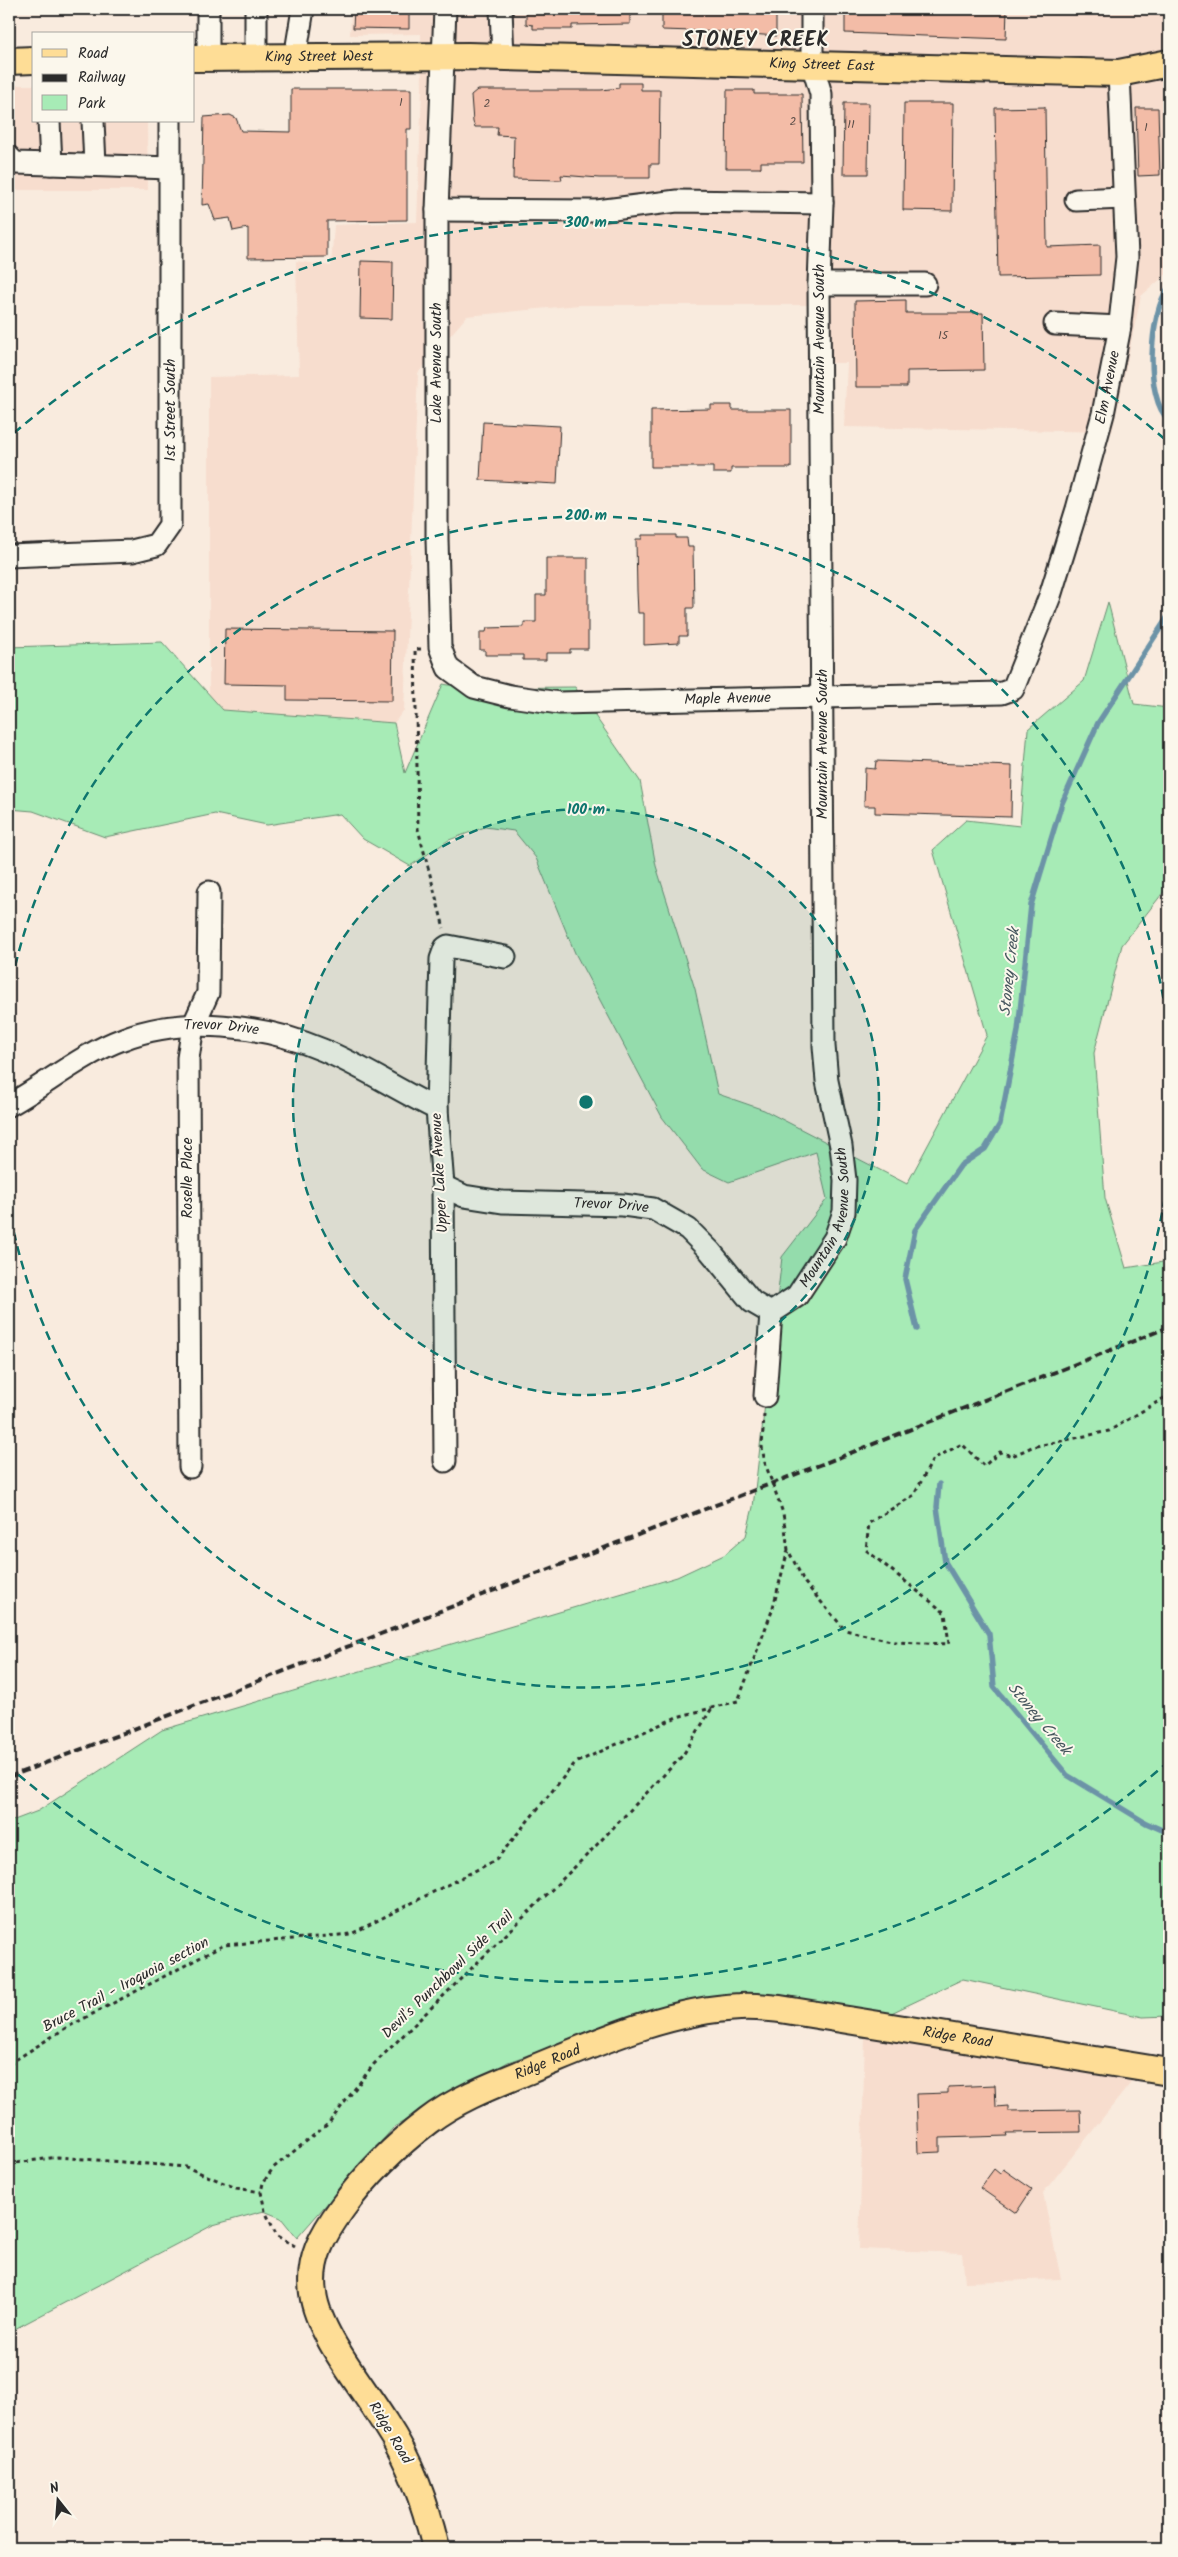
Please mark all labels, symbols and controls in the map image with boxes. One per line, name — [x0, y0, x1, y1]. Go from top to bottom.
district label: STONEY CREEK — [682, 25, 830, 57]
legend — [32, 32, 195, 122]
text: Road — [78, 42, 109, 66]
street label: King Street West — [265, 45, 373, 69]
street label: King Street East — [769, 52, 875, 79]
text: Railway — [78, 66, 126, 90]
text: Park — [78, 92, 106, 116]
house number: 1 — [399, 93, 403, 112]
house number: 2 — [484, 94, 491, 113]
house number: 2 — [790, 112, 797, 131]
house number: 11 — [847, 115, 855, 134]
house number: 1 — [1144, 118, 1148, 137]
text: 300 m — [564, 211, 607, 235]
street label: Mountain Avenue South — [808, 264, 832, 414]
street label: Lake Avenue South — [425, 302, 449, 424]
house number: 15 — [938, 326, 950, 345]
street label: Elm Avenue — [1089, 348, 1127, 427]
street label: 1st Street South — [159, 359, 183, 461]
text: 200 m — [565, 504, 607, 528]
street label: Mountain Avenue South — [811, 669, 835, 819]
street label: Maple Avenue — [684, 686, 771, 712]
text: 100 m — [567, 798, 605, 822]
water label: Stoney Creek — [993, 924, 1027, 1017]
street label: Trevor Drive — [183, 1013, 261, 1043]
centre of rings — [577, 1093, 595, 1111]
street label: Upper Lake Avenue — [425, 1112, 455, 1234]
street label: Roselle Place — [176, 1137, 200, 1219]
street label: Mountain Avenue South — [793, 1146, 857, 1293]
street label: Trevor Drive — [573, 1192, 650, 1220]
water label: Stoney Creek — [1001, 1677, 1079, 1763]
street label: Devil's Punchbowl Side Trail — [376, 1905, 520, 2045]
street label: Bruce Trail - Iroquoia section — [38, 1931, 214, 2039]
street label: Ridge Road — [921, 2020, 994, 2055]
street label: Ridge Road — [511, 2038, 585, 2087]
street label: Ridge Road — [362, 2397, 419, 2470]
north arrow — [32, 2474, 82, 2524]
text: N — [47, 2477, 62, 2500]

